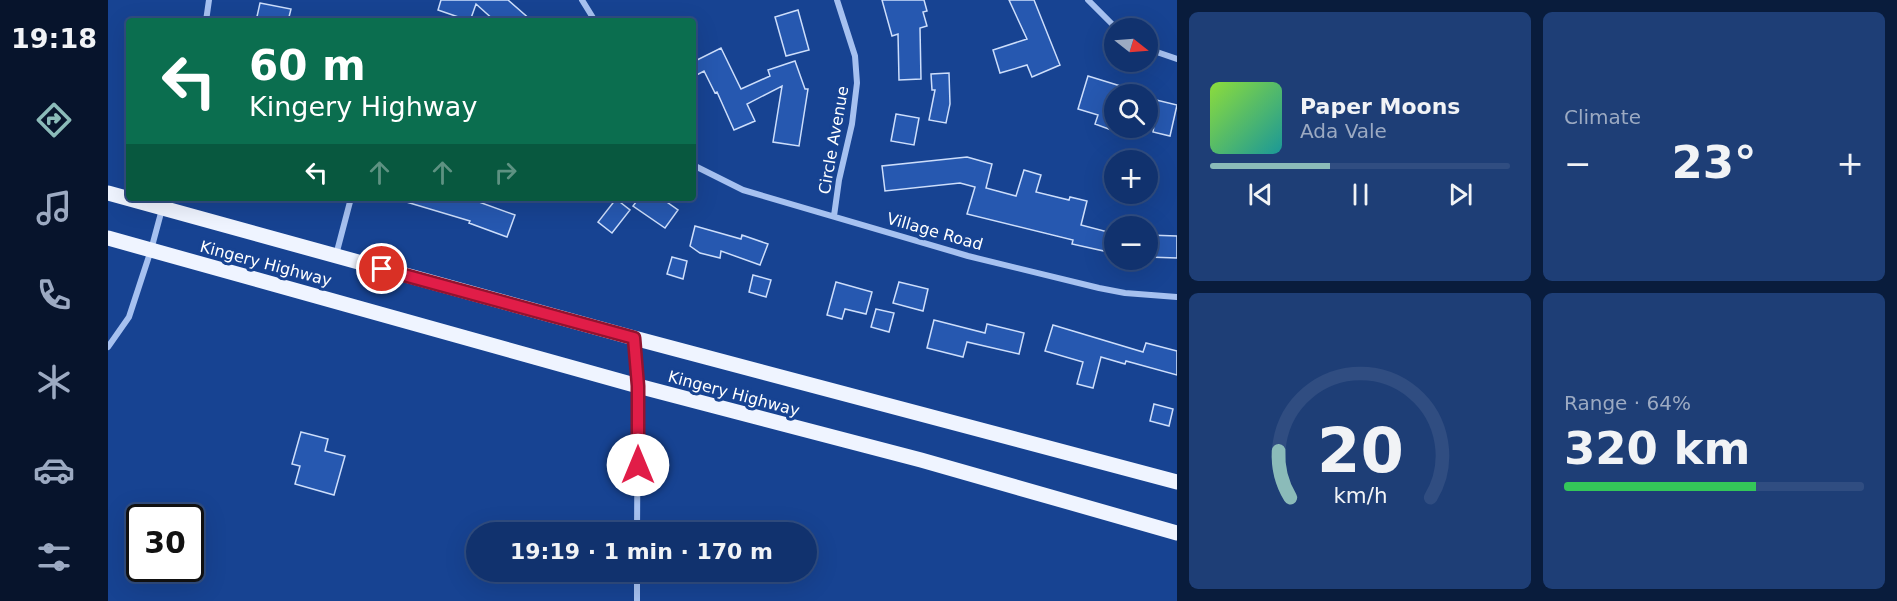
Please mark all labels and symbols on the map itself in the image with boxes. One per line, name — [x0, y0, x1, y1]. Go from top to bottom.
north arrow — [1104, 18, 1158, 72]
street label: Circle Avenue — [815, 85, 852, 196]
street label: Village Road — [885, 209, 985, 254]
street label: Kingery Highway — [198, 237, 334, 290]
pin — [356, 243, 407, 294]
street label: Kingery Highway — [666, 367, 802, 420]
position arrow — [606, 433, 670, 497]
speed limit sign: 30 — [126, 504, 204, 582]

